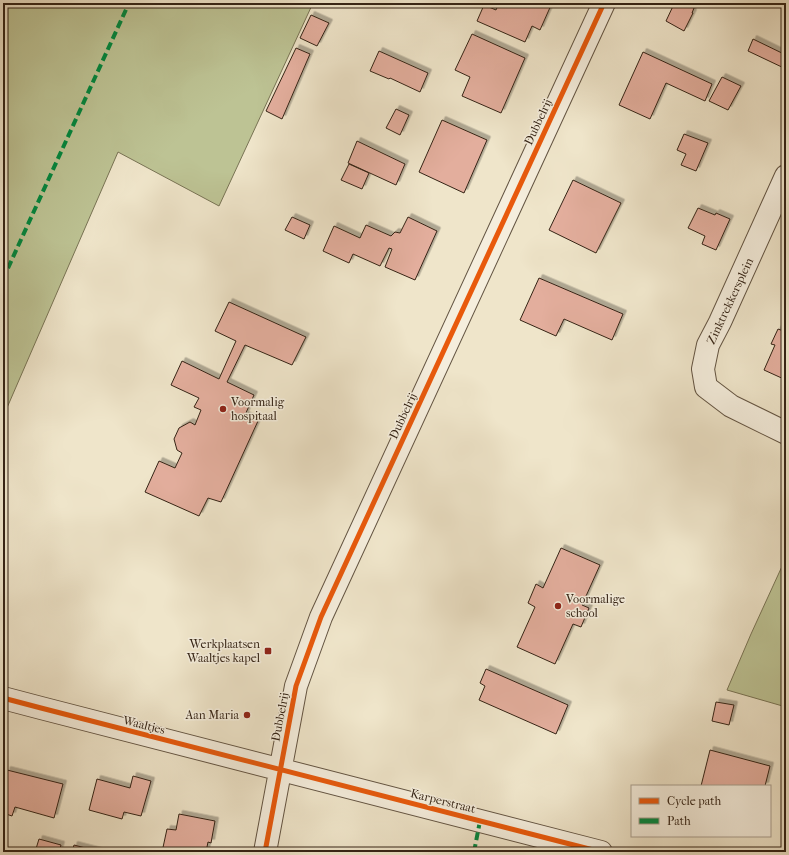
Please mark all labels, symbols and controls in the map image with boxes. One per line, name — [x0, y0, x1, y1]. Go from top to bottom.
street label: Dubbelrij — [521, 97, 555, 147]
street label: Zinktrekkersplein — [704, 256, 756, 346]
street label: Dubbelrij — [386, 391, 420, 441]
place label: Voormalig hospitaal — [230, 395, 285, 423]
marker: Voormalig hospitaal — [218, 404, 228, 414]
place label: Voormalige school — [565, 592, 625, 620]
marker: Voormalige school — [553, 601, 563, 611]
place label: Werkplaatsen Waaltjes kapel — [186, 637, 261, 665]
marker: Werkplaatsen Waaltjes kapel — [263, 646, 273, 656]
street label: Dubbelrij — [268, 691, 292, 743]
place label: Aan Maria — [184, 708, 239, 722]
marker: Aan Maria — [242, 710, 252, 720]
street label: Waaltjes — [120, 713, 167, 737]
legend — [631, 785, 771, 837]
street label: Karperstraat — [409, 786, 478, 816]
text: Cycle path — [667, 794, 722, 808]
text: Path — [667, 814, 691, 828]

